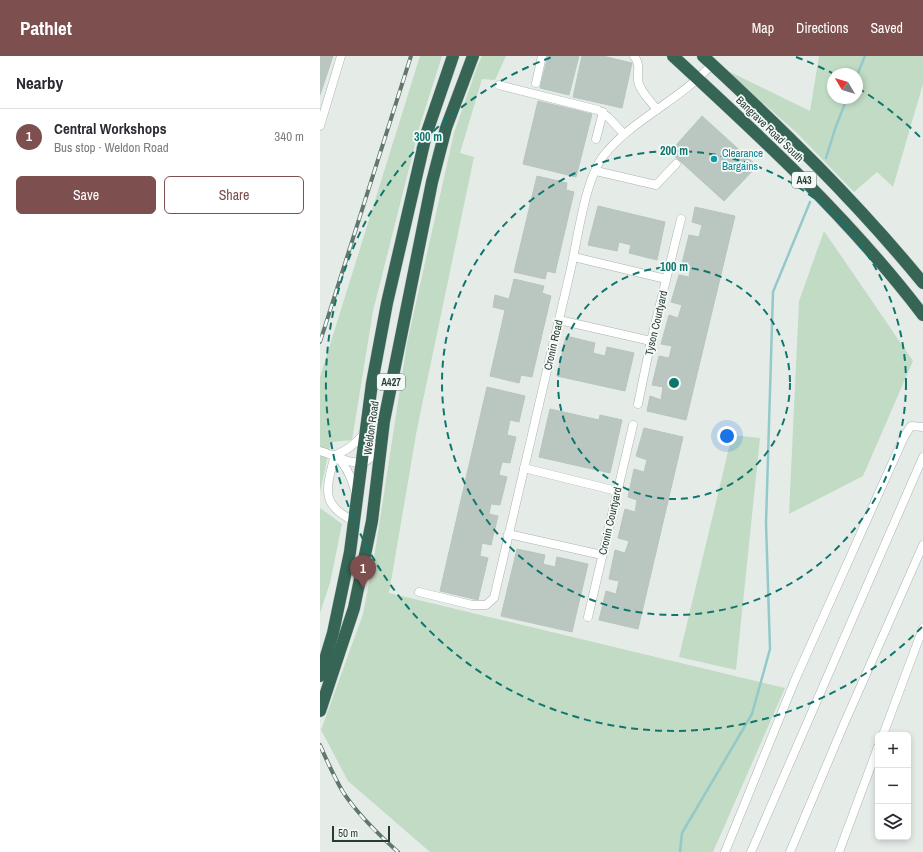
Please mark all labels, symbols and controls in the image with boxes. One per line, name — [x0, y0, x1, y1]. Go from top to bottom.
text: Pathlet — [20, 15, 72, 41]
text: Map — [752, 19, 774, 37]
text: Directions — [796, 19, 848, 37]
text: Saved — [870, 19, 903, 37]
north arrow — [827, 68, 863, 104]
text: Nearby — [16, 71, 63, 94]
street label: Bangrave Road South — [733, 93, 807, 165]
text: Central Workshops — [54, 118, 167, 139]
text: 1 — [26, 128, 32, 145]
text: 340 m — [274, 128, 304, 145]
text: 300 m — [414, 129, 442, 145]
text: Bus stop · Weldon Road — [54, 139, 169, 156]
text: 200 m — [660, 143, 688, 159]
place label: Clearance Bargains — [722, 146, 763, 173]
marker: Clearance Bargains — [709, 154, 719, 164]
road number: A43 — [792, 172, 816, 188]
button: Save — [16, 176, 156, 214]
button: Share — [164, 176, 304, 214]
text: 100 m — [660, 259, 688, 275]
street label: Tyson Courtyard — [642, 289, 670, 357]
street label: Cronin Road — [540, 319, 566, 371]
road number: A427 — [377, 374, 405, 390]
centre of rings — [667, 376, 681, 390]
street label: Weldon Road — [360, 400, 382, 456]
your location — [717, 426, 737, 446]
street label: Cronin Courtyard — [595, 486, 625, 556]
pin: 1 — [350, 555, 376, 588]
map controls — [875, 732, 911, 840]
button: + — [875, 732, 911, 768]
button: − — [875, 768, 911, 804]
button: layers — [875, 804, 911, 840]
scale bar — [332, 824, 390, 843]
text: 50 m — [338, 826, 358, 840]

